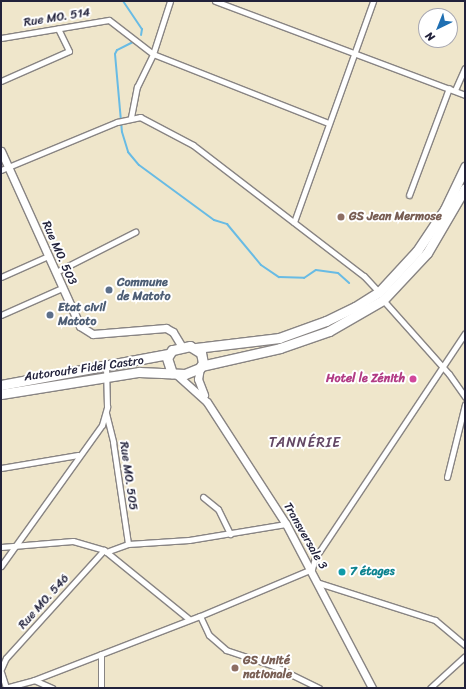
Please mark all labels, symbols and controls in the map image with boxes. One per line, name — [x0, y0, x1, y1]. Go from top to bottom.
street label: Rue MO. 514 — [23, 6, 91, 30]
north arrow — [418, 8, 458, 48]
text: N — [421, 27, 439, 46]
place label: GS Jean Mermose — [349, 210, 441, 224]
marker: GS Jean Mermose — [336, 212, 346, 222]
street label: Rue MO. 503 — [39, 219, 79, 287]
place label: Commune de Matoto — [117, 276, 171, 304]
marker: Commune de Matoto — [104, 285, 114, 295]
place label: Etat civil Matoto — [58, 301, 106, 329]
marker: Etat civil Matoto — [45, 310, 55, 320]
street label: Autoroute Fidel Castro — [23, 353, 145, 385]
place label: Hotel le Zénith — [326, 372, 405, 386]
marker: Hotel le Zénith — [408, 374, 418, 384]
district label: TANNÉRIE — [269, 435, 341, 451]
street label: Rue MO. 505 — [116, 441, 140, 511]
street label: Transversale 3 — [280, 500, 330, 572]
place label: 7 étages — [350, 565, 395, 579]
marker: 7 étages — [337, 567, 347, 577]
street label: Rue MO. 546 — [16, 572, 72, 632]
place label: GS Unité nationale — [243, 654, 292, 682]
marker: GS Unité nationale — [230, 663, 240, 673]

